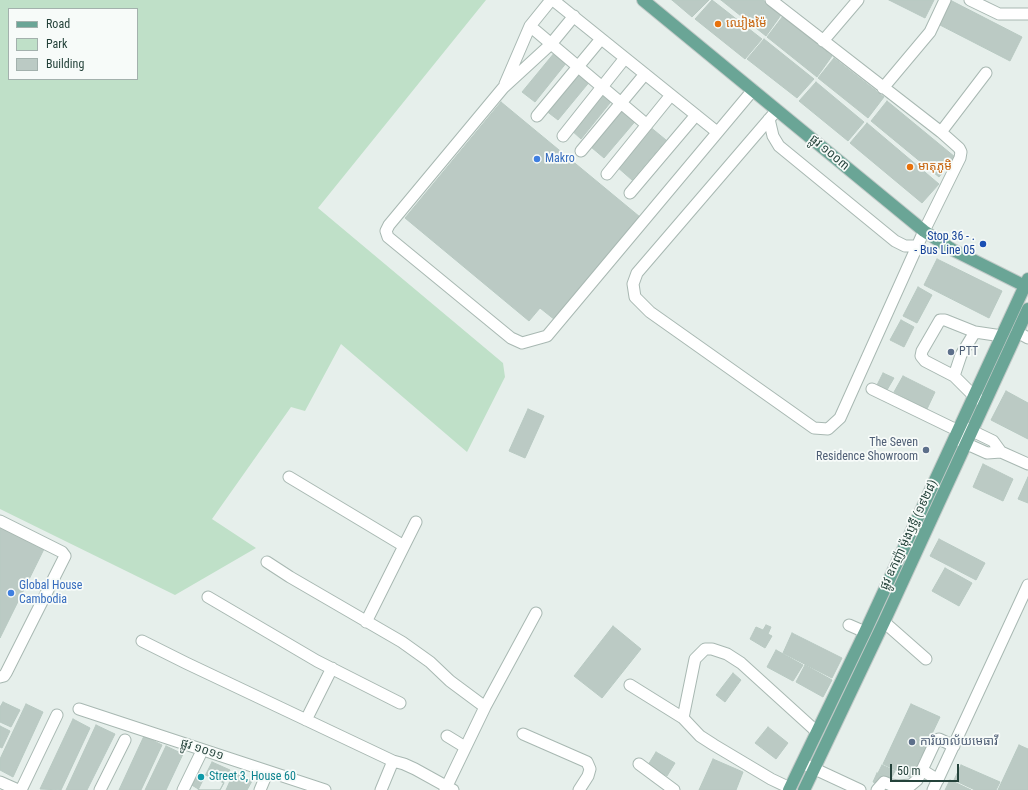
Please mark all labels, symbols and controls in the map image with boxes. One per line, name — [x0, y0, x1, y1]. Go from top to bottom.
legend — [8, 8, 138, 80]
text: Road — [46, 17, 70, 31]
place label: ឈៀងម៉ៃ — [726, 17, 767, 31]
marker: ឈៀងម៉ៃ — [713, 19, 723, 29]
text: Park — [46, 37, 67, 51]
text: Building — [46, 57, 84, 71]
street label: ផ្លូវ ១០០៣ — [806, 132, 852, 174]
place label: Makro — [545, 152, 575, 166]
marker: Makro — [532, 154, 542, 164]
place label: មាតុភូមិ — [918, 160, 952, 174]
marker: មាតុភូមិ — [905, 162, 915, 172]
place label: Stop 36 - . - Bus Line 05 — [914, 230, 975, 258]
marker: Stop 36 - . - Bus Line 05 — [978, 239, 988, 249]
place label: PTT — [959, 345, 978, 359]
marker: PTT — [946, 347, 956, 357]
place label: The Seven Residence Showroom — [816, 436, 918, 464]
marker: The Seven Residence Showroom — [921, 445, 931, 455]
street label: ផ្លូវ ឧកញ៉ា ម៉ុងឫទ្ធី (១៩២៨) — [877, 478, 941, 592]
place label: Global House Cambodia — [19, 579, 82, 607]
marker: Global House Cambodia — [6, 588, 16, 598]
place label: ការិយាល័យមេធាវី — [920, 735, 998, 749]
street label: ផ្លូវ ១០១១ — [178, 736, 226, 764]
marker: ការិយាល័យមេធាវី — [907, 737, 917, 747]
scale bar — [892, 756, 961, 782]
text: 50 m — [897, 764, 921, 778]
place label: Street 3, House 60 — [209, 770, 296, 784]
marker: Street 3, House 60 — [196, 772, 206, 782]

